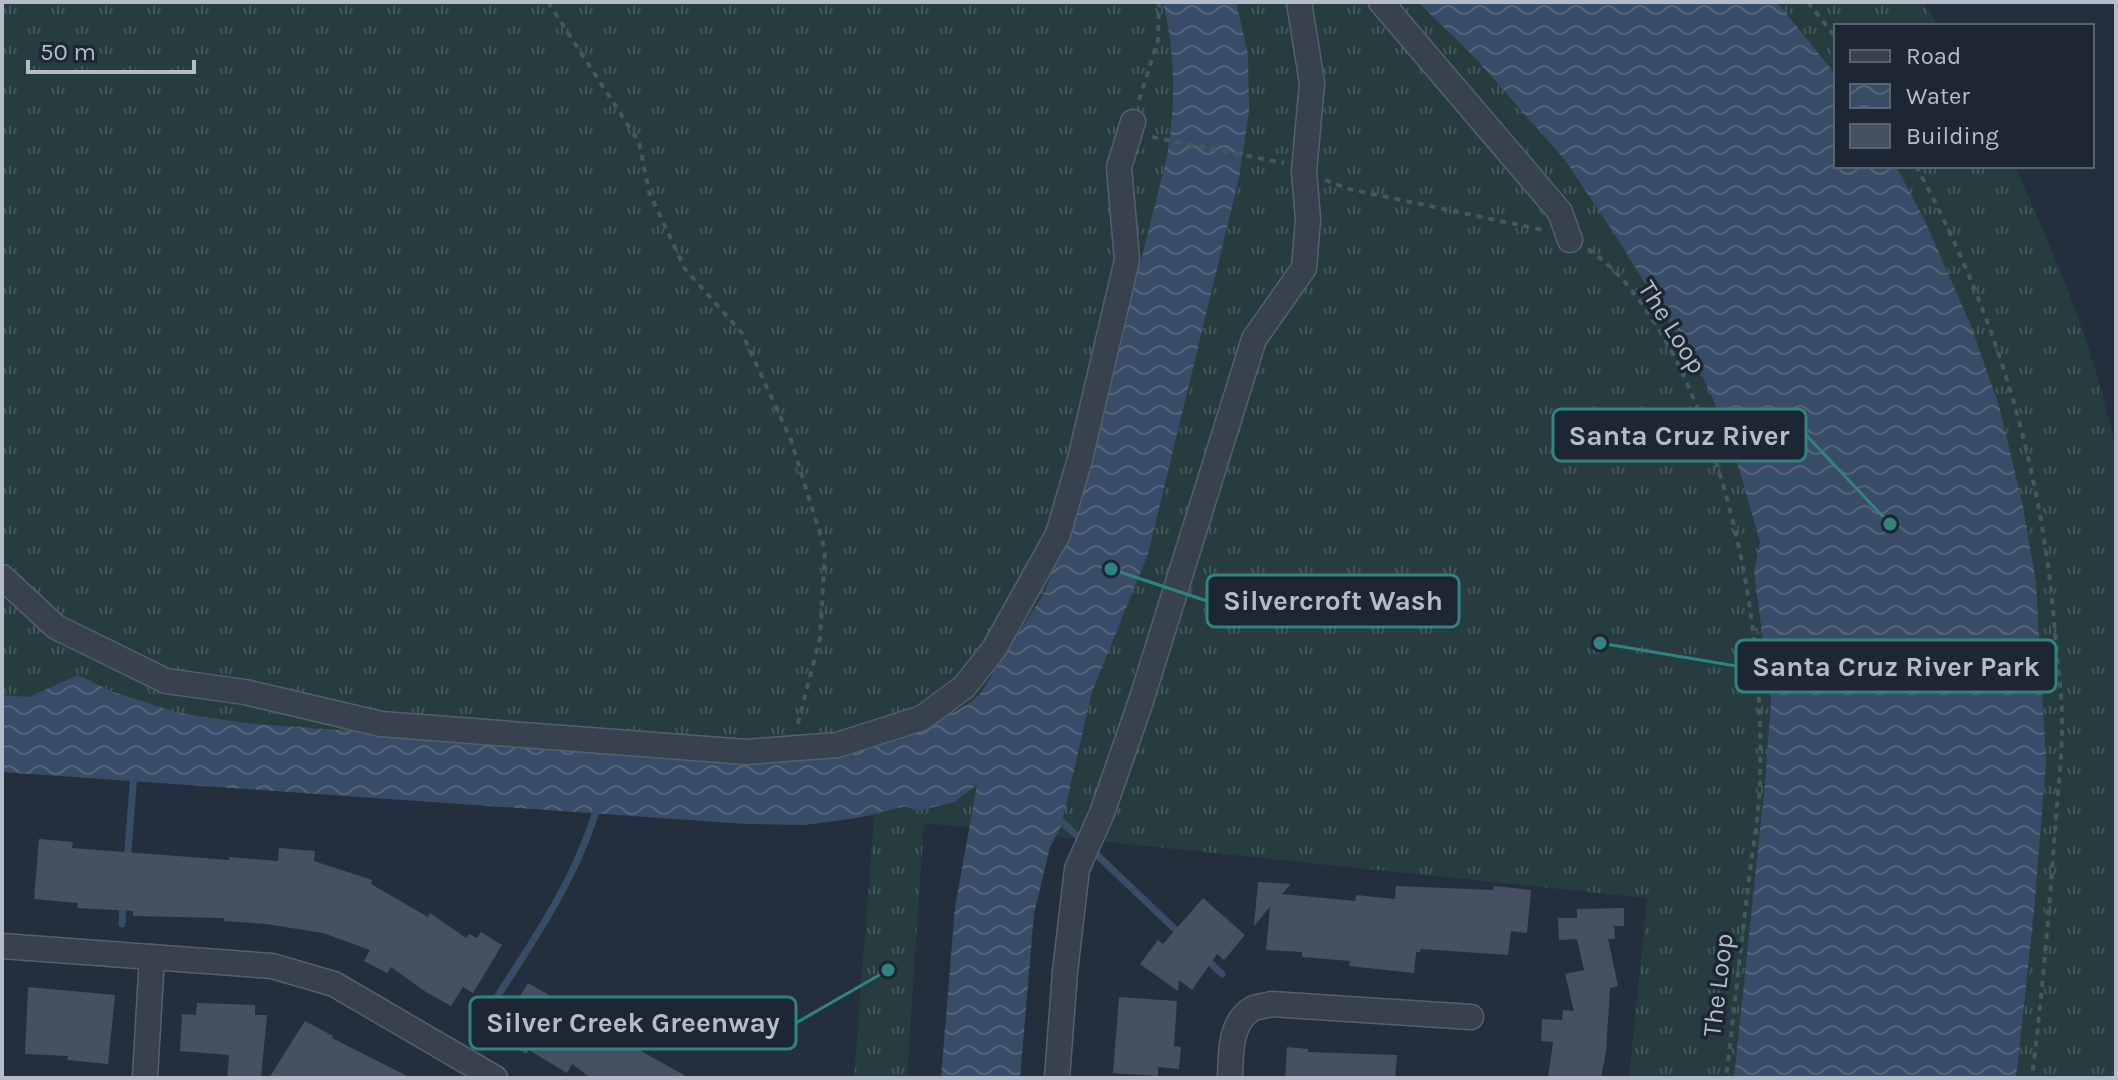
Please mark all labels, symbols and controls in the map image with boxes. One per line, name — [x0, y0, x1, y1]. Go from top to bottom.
scale bar — [28, 24, 194, 74]
legend — [1834, 24, 2094, 168]
text: 50 m — [40, 38, 96, 66]
text: Road — [1906, 42, 1961, 70]
text: Water — [1906, 82, 1970, 110]
text: Building — [1906, 122, 1999, 150]
street label: The Loop — [1631, 275, 1713, 379]
callout: Santa Cruz River — [1553, 409, 1806, 461]
text: Santa Cruz River — [1569, 419, 1789, 452]
callout: Silvercroft Wash — [1207, 575, 1459, 627]
text: Silvercroft Wash — [1223, 584, 1443, 617]
callout: Santa Cruz River Park — [1736, 640, 2056, 692]
text: Santa Cruz River Park — [1752, 650, 2041, 683]
street label: The Loop — [1696, 931, 1740, 1039]
callout: Silver Creek Greenway — [470, 997, 796, 1049]
text: Silver Creek Greenway — [486, 1006, 780, 1039]

